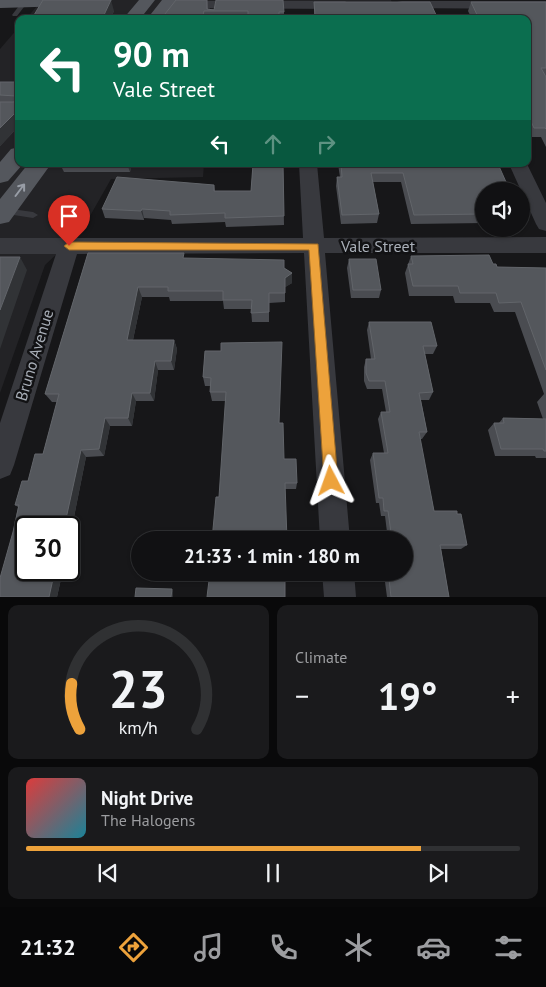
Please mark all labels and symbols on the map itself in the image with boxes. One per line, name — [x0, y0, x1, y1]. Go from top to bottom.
one-way arrow — [15, 183, 25, 197]
pin — [48, 195, 90, 246]
street label: Vale Street — [340, 236, 416, 256]
street label: Bruno Avenue — [11, 307, 57, 403]
position arrow — [304, 454, 356, 506]
speed limit sign: 30 — [15, 516, 80, 581]

